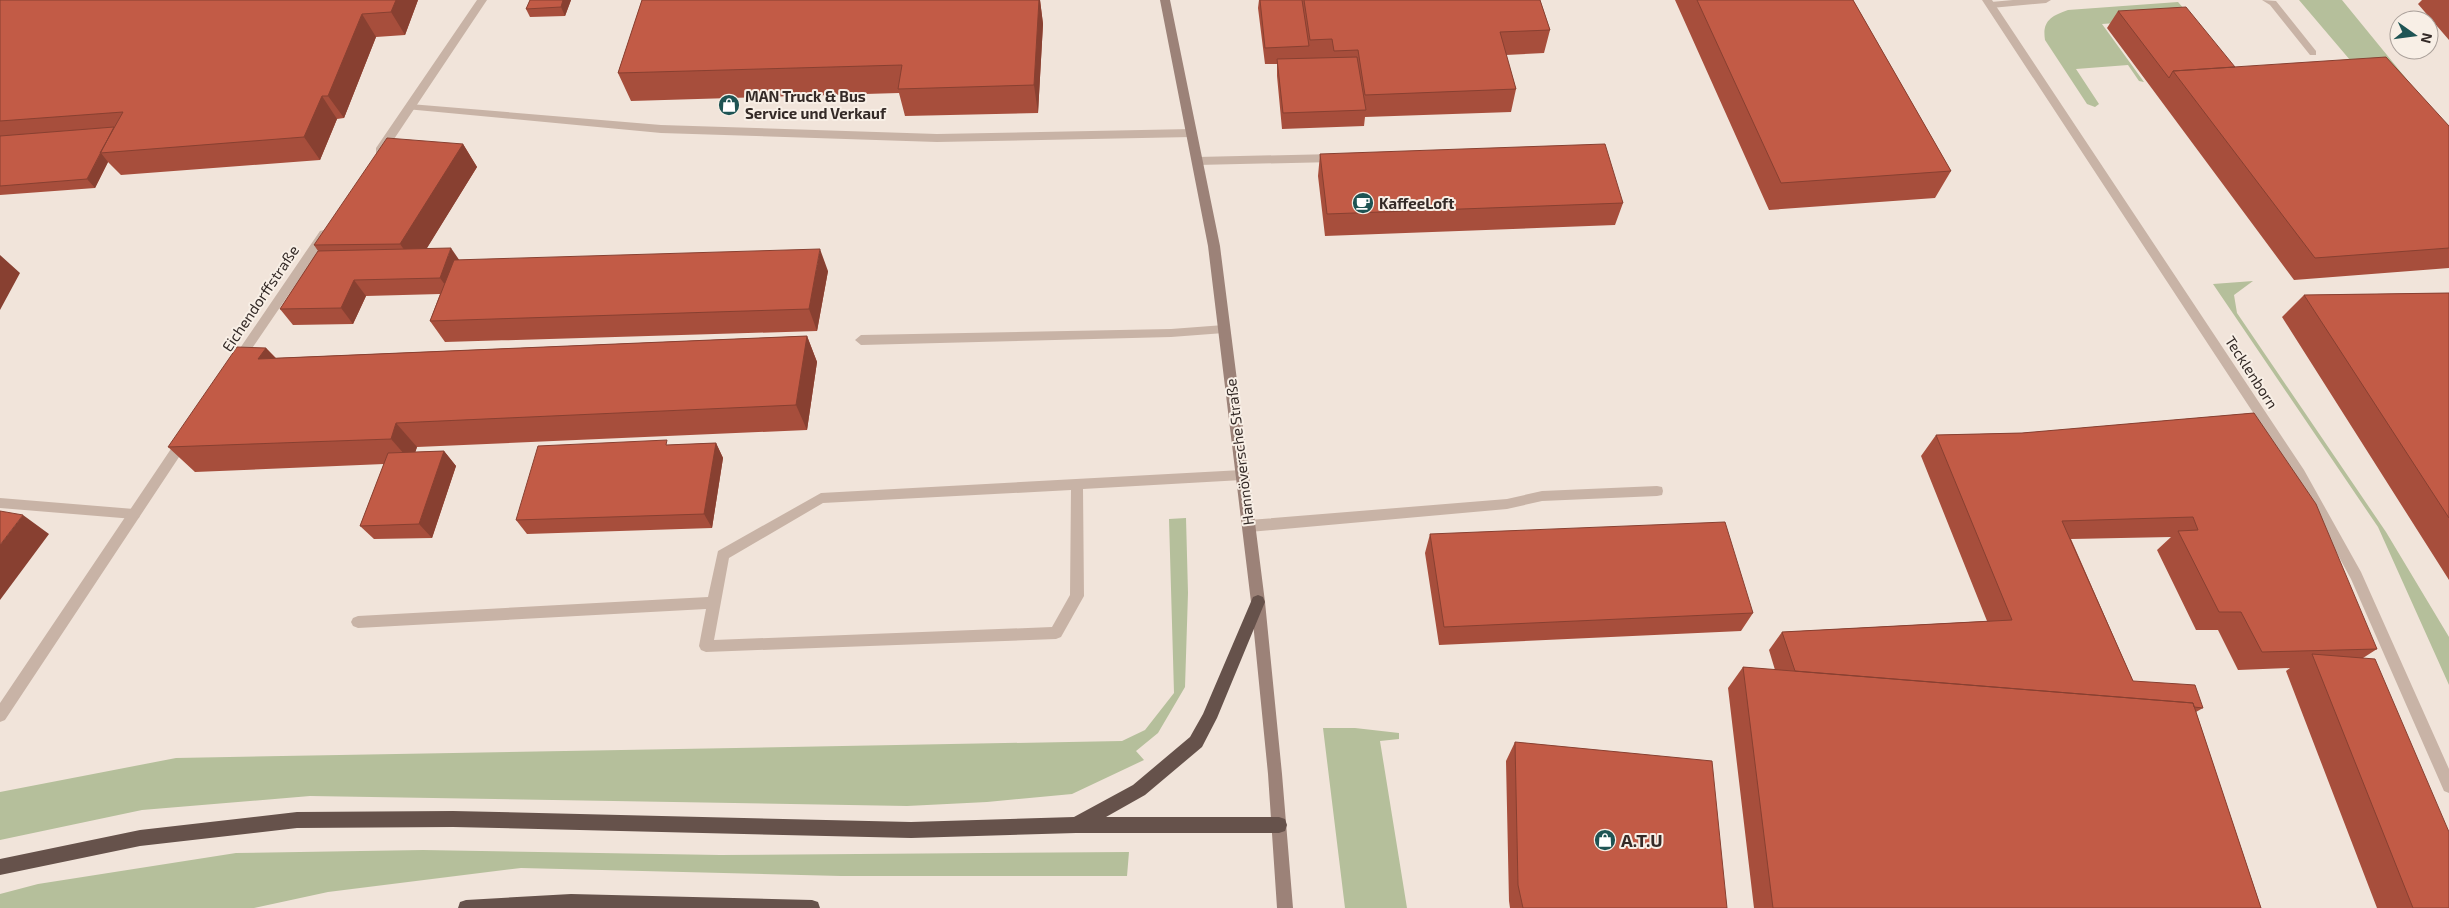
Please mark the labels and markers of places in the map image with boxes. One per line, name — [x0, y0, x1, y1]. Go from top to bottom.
place label: MAN Truck & Bus Service und Verkauf — [745, 87, 887, 122]
shop icon: MAN Truck & Bus Service und Verkauf — [717, 93, 741, 117]
cafe icon: KaffeeLoft — [1351, 191, 1375, 215]
place label: KaffeeLoft — [1379, 194, 1454, 212]
shop icon: A.T.U — [1593, 828, 1617, 852]
place label: A.T.U — [1621, 829, 1663, 851]

